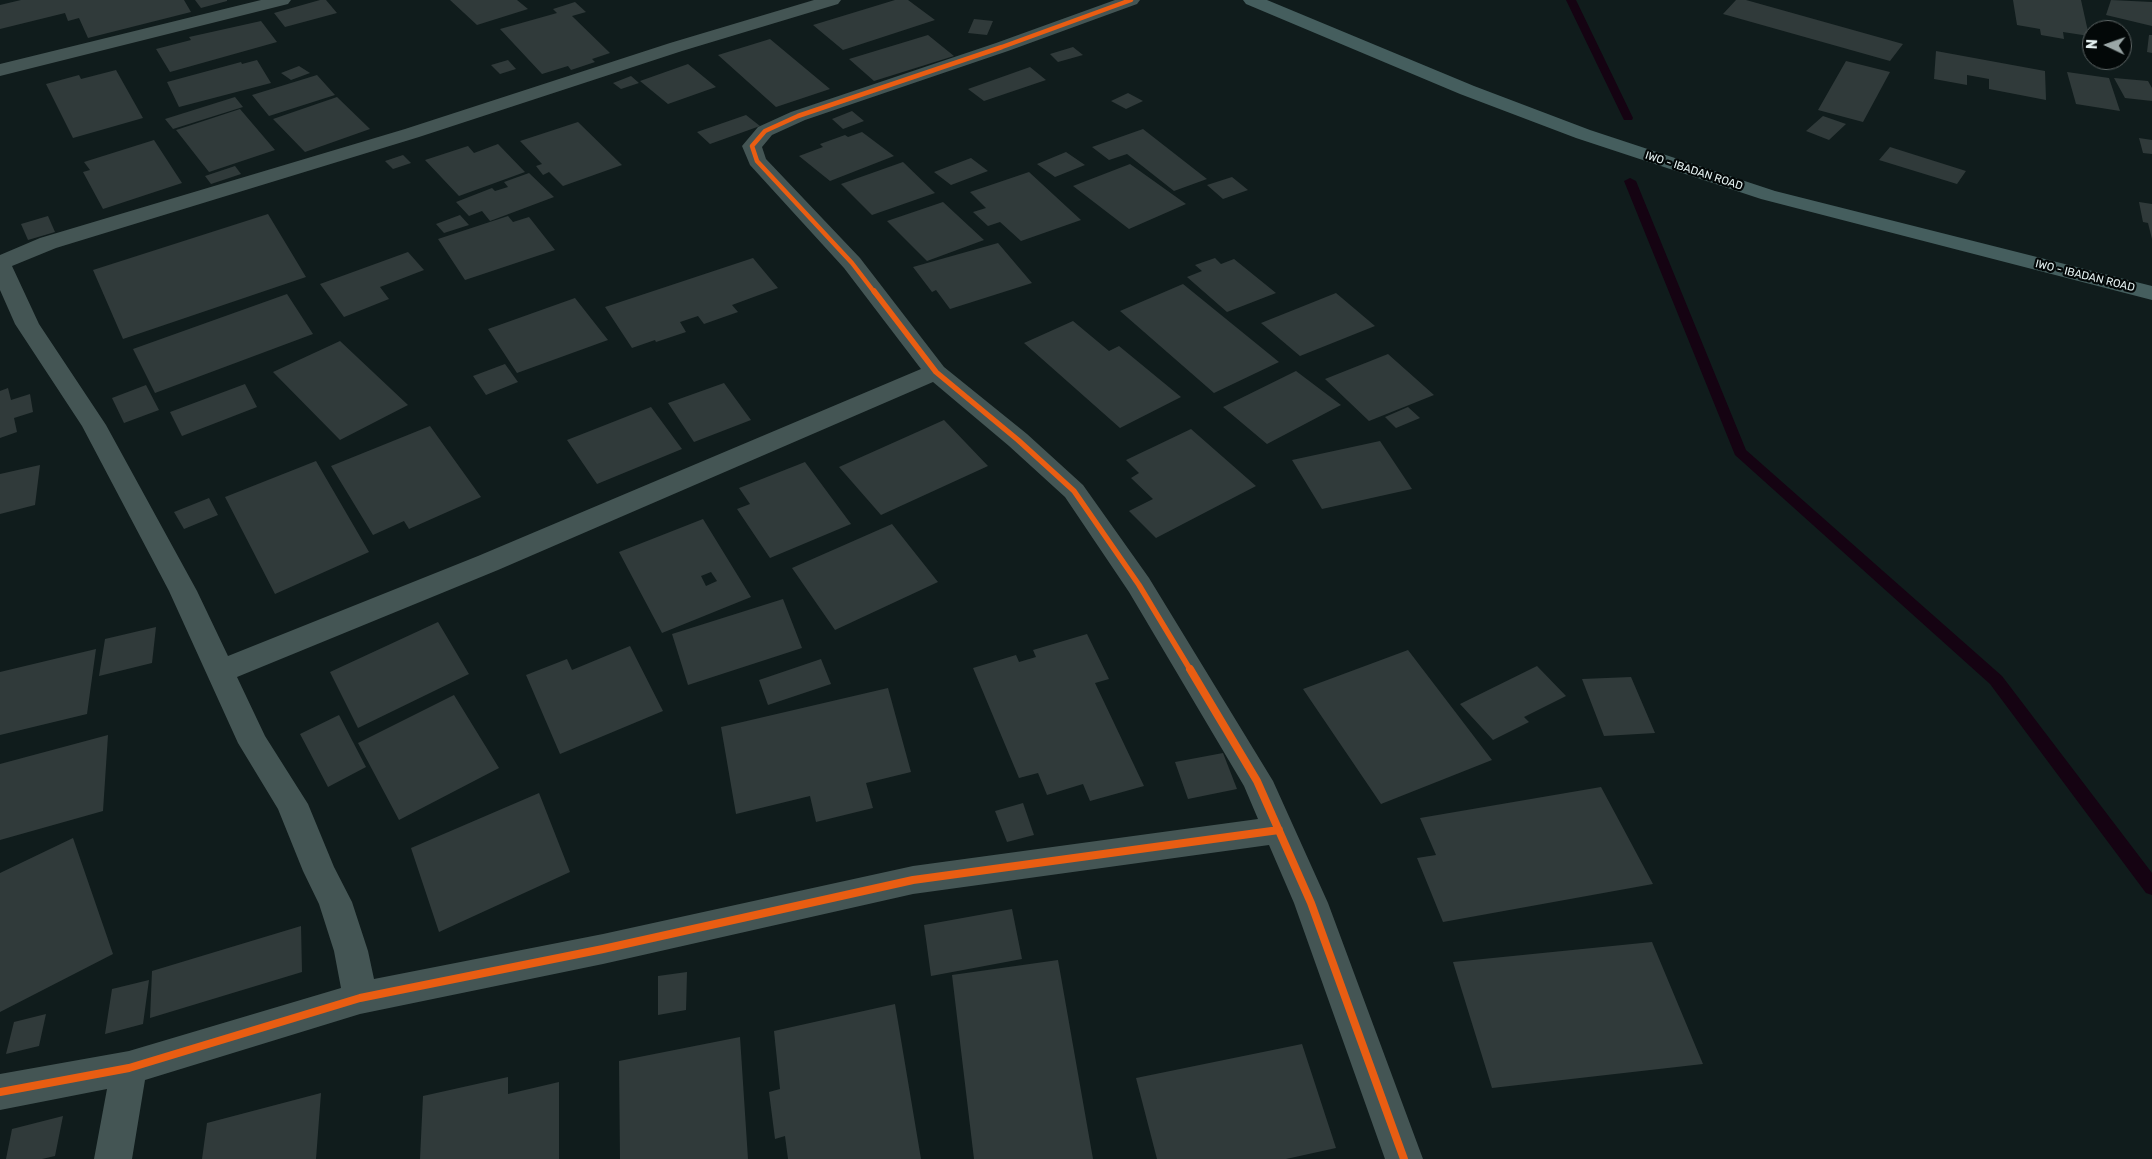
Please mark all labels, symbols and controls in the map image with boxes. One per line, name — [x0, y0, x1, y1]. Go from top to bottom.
north arrow — [2082, 20, 2132, 70]
text: N — [2084, 39, 2101, 50]
street label: IWO - IBADAN ROAD — [1643, 149, 1745, 193]
street label: IWO - IBADAN ROAD — [2034, 257, 2136, 295]

